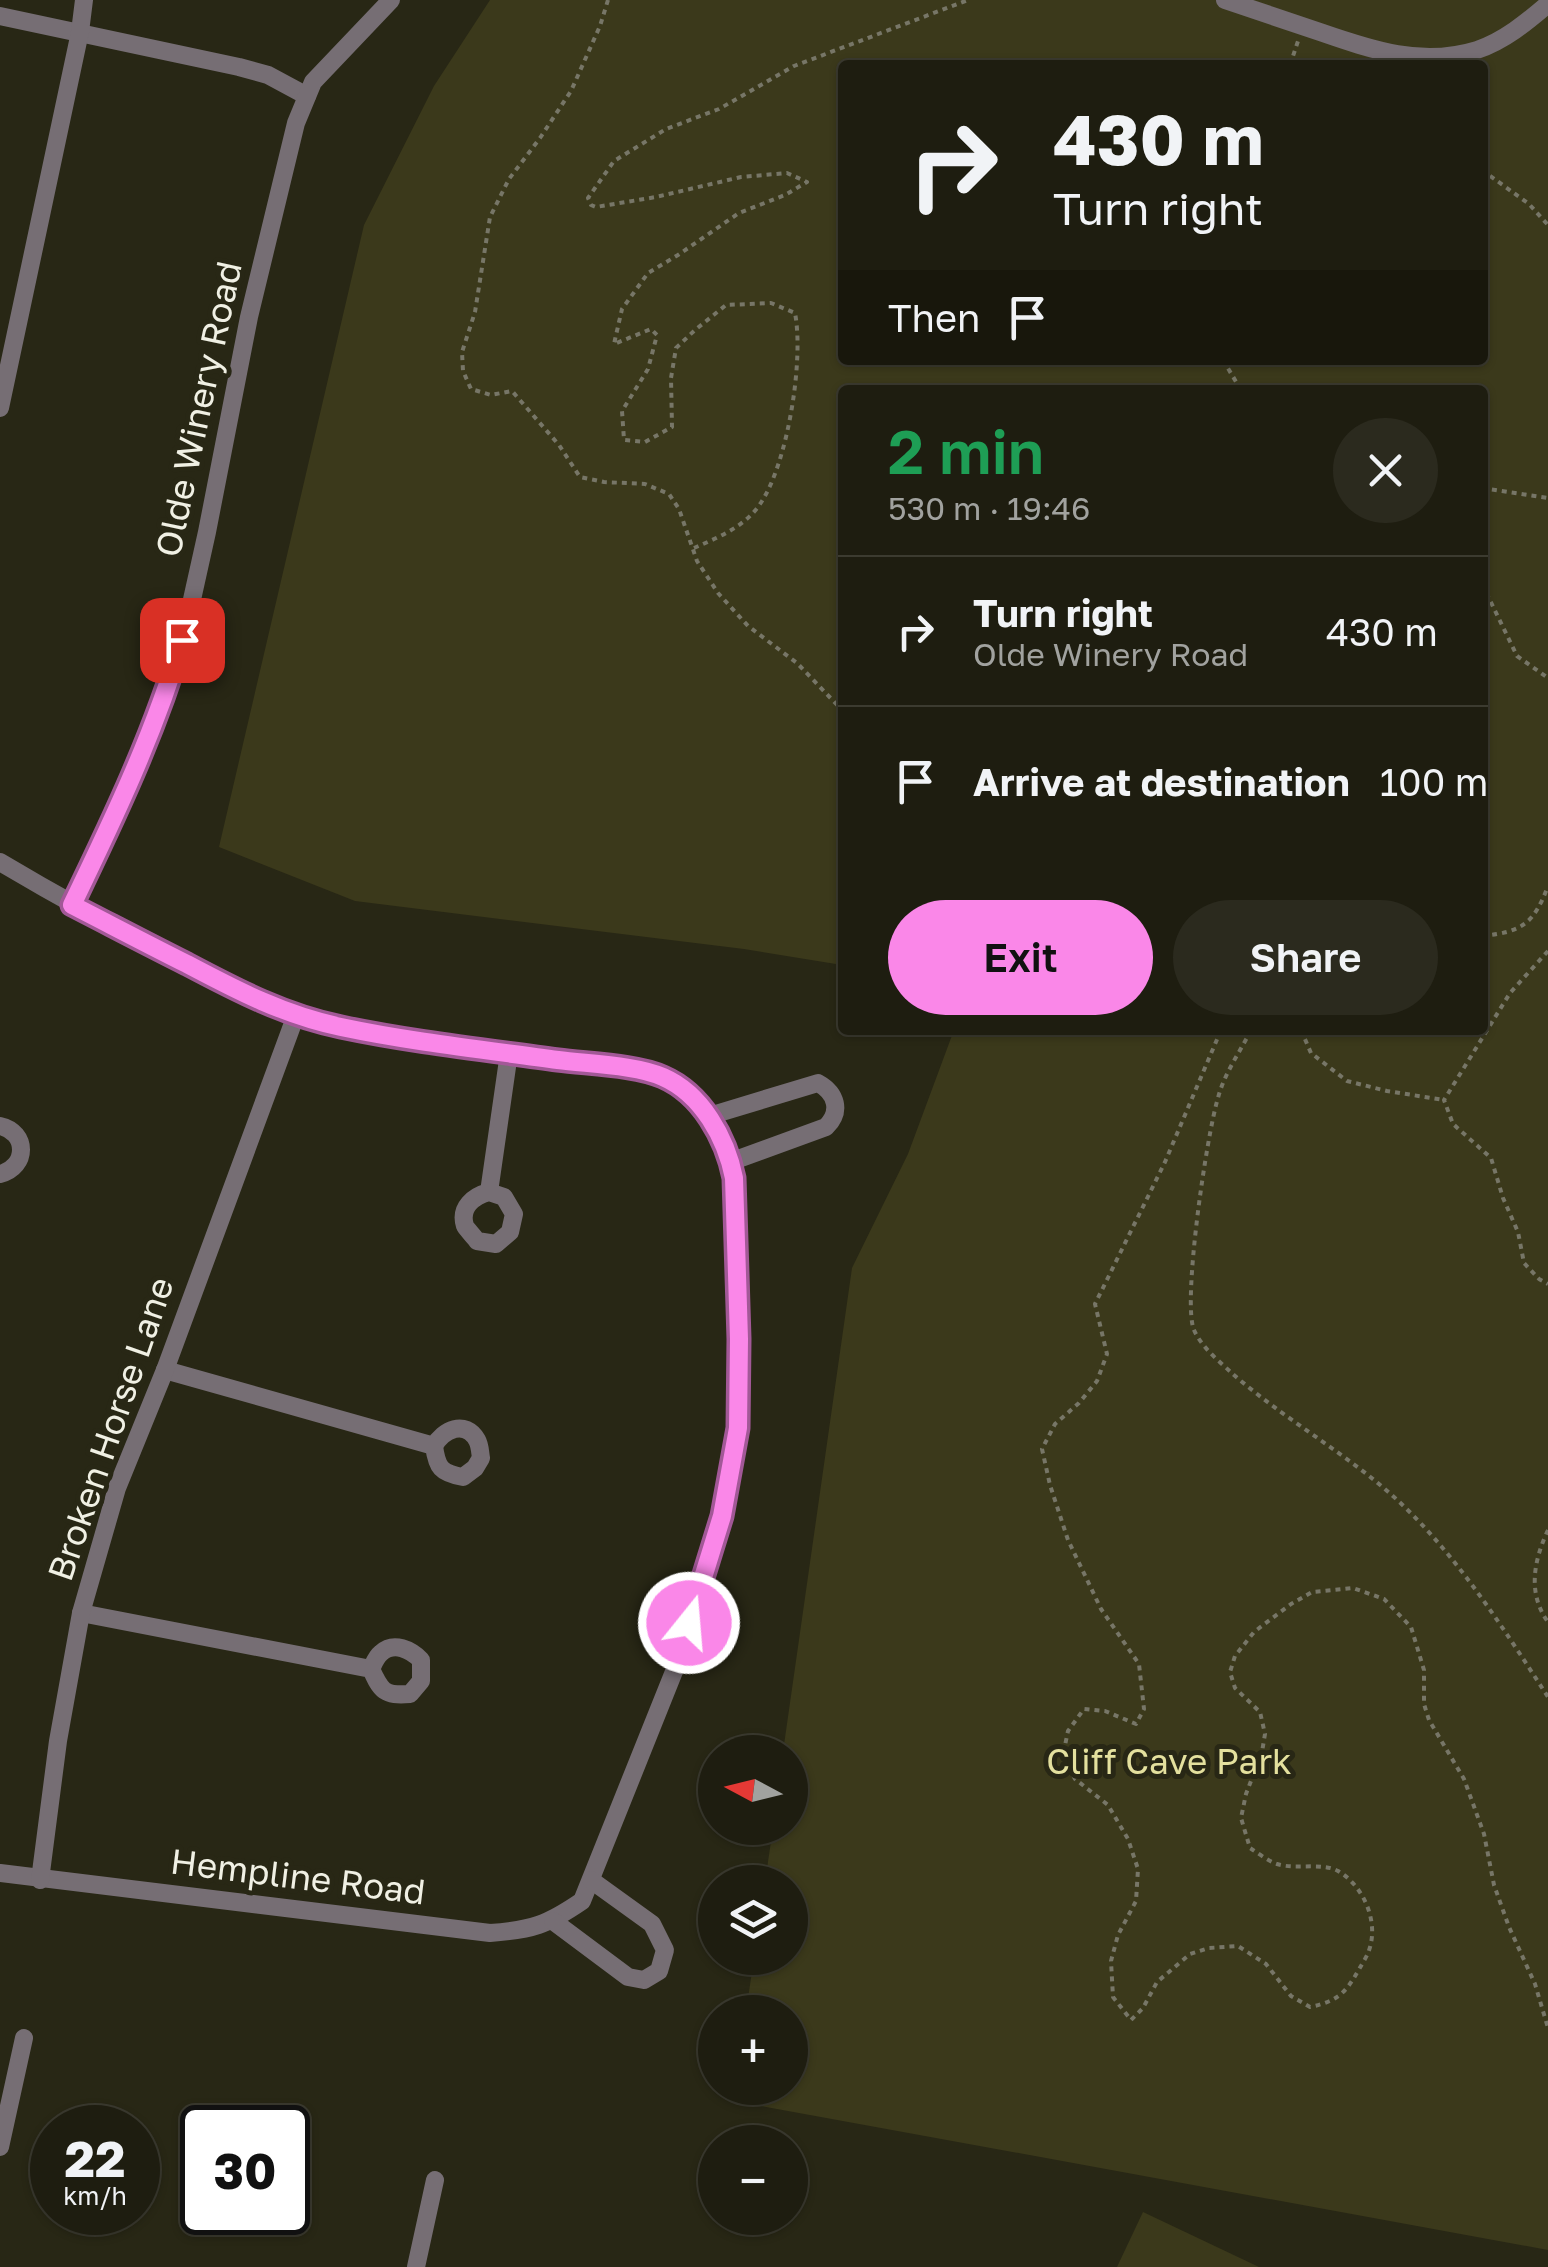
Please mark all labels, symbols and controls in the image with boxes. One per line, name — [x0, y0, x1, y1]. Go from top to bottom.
text: 430 m — [1053, 96, 1264, 180]
icon: right — [888, 100, 1018, 230]
text: Turn right — [1053, 181, 1263, 235]
street label: Olde Winery Road — [146, 257, 250, 560]
icon: arrive — [1000, 290, 1055, 345]
text: Then — [888, 295, 980, 340]
text: 2 min — [888, 415, 1044, 487]
button: close — [1333, 418, 1438, 523]
text: 530 m · 19:46 — [888, 489, 1090, 527]
text: Turn right — [973, 590, 1153, 635]
pin — [140, 598, 225, 683]
icon: right — [888, 604, 943, 659]
text: 430 m — [1326, 609, 1438, 654]
icon: arrive — [155, 613, 210, 668]
text: Olde Winery Road — [973, 635, 1248, 673]
icon: arrive — [888, 754, 943, 809]
text: Arrive at destination — [973, 759, 1350, 804]
text: 100 m — [1380, 759, 1488, 804]
button: Exit — [888, 900, 1153, 1015]
button: Share — [1173, 900, 1438, 1015]
street label: Broken Horse Lane — [38, 1271, 182, 1586]
position arrow — [637, 1571, 741, 1675]
north arrow — [698, 1735, 808, 1845]
map controls — [698, 1735, 808, 2235]
park label: Cliff Cave Park — [1046, 1740, 1292, 1782]
street label: Hempline Road — [168, 1840, 428, 1912]
button: layers — [698, 1865, 808, 1975]
button: + — [698, 1995, 808, 2105]
speed limit sign: 30 — [180, 2105, 310, 2235]
button: − — [698, 2125, 808, 2235]
text: 22 — [64, 2128, 125, 2188]
text: km/h — [63, 2180, 127, 2211]

